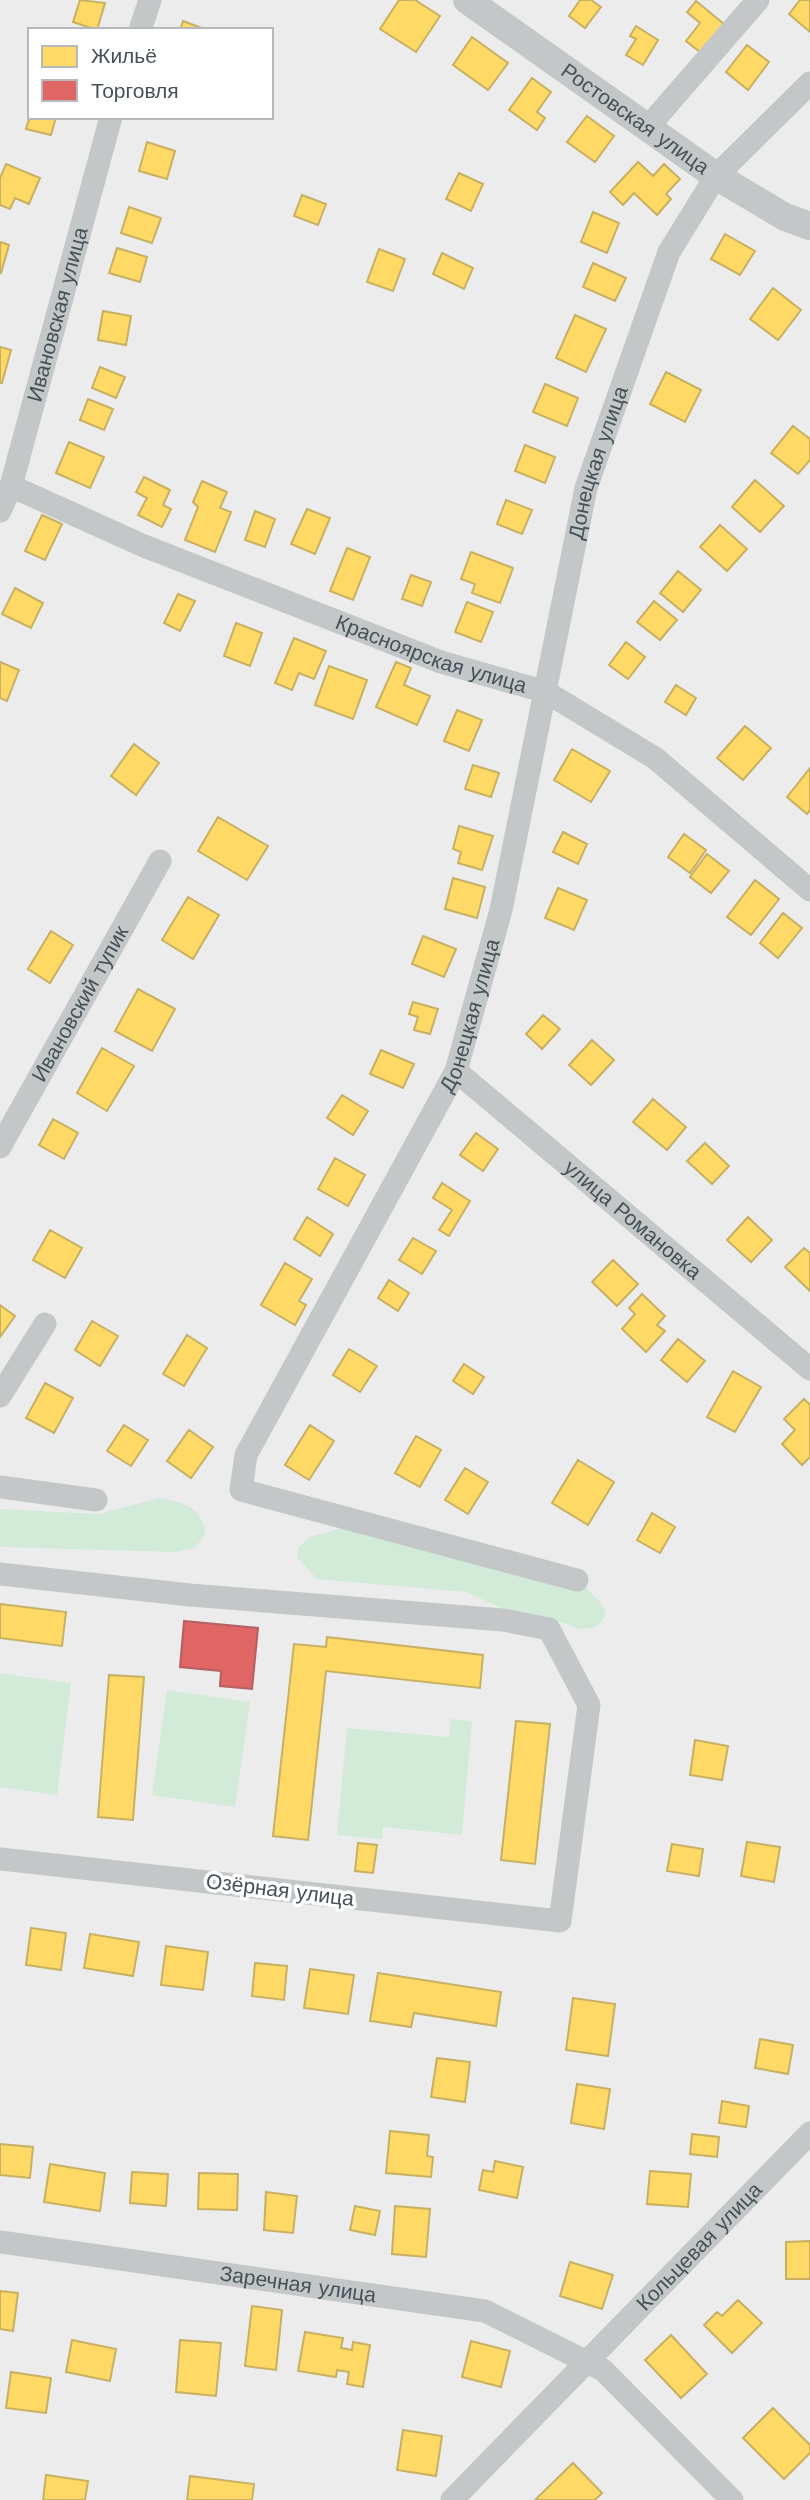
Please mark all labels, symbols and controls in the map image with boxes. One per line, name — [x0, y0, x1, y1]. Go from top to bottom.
legend — [28, 28, 273, 119]
text: Жильё — [91, 43, 157, 68]
street label: Ростовская улица — [557, 58, 715, 180]
text: Торговля — [91, 78, 179, 103]
street label: Ивановская улица — [21, 224, 93, 405]
street label: Донецкая улица — [563, 382, 633, 541]
street label: Красноярская улица — [332, 609, 530, 698]
street label: Ивановский тупик — [26, 920, 134, 1086]
street label: Донецкая улица — [434, 936, 504, 1096]
street label: улица Романовка — [559, 1155, 707, 1284]
street label: Озёрная улица — [205, 1868, 356, 1911]
street label: Кольцевая улица — [631, 2177, 767, 2315]
street label: Заречная улица — [218, 2260, 378, 2307]

